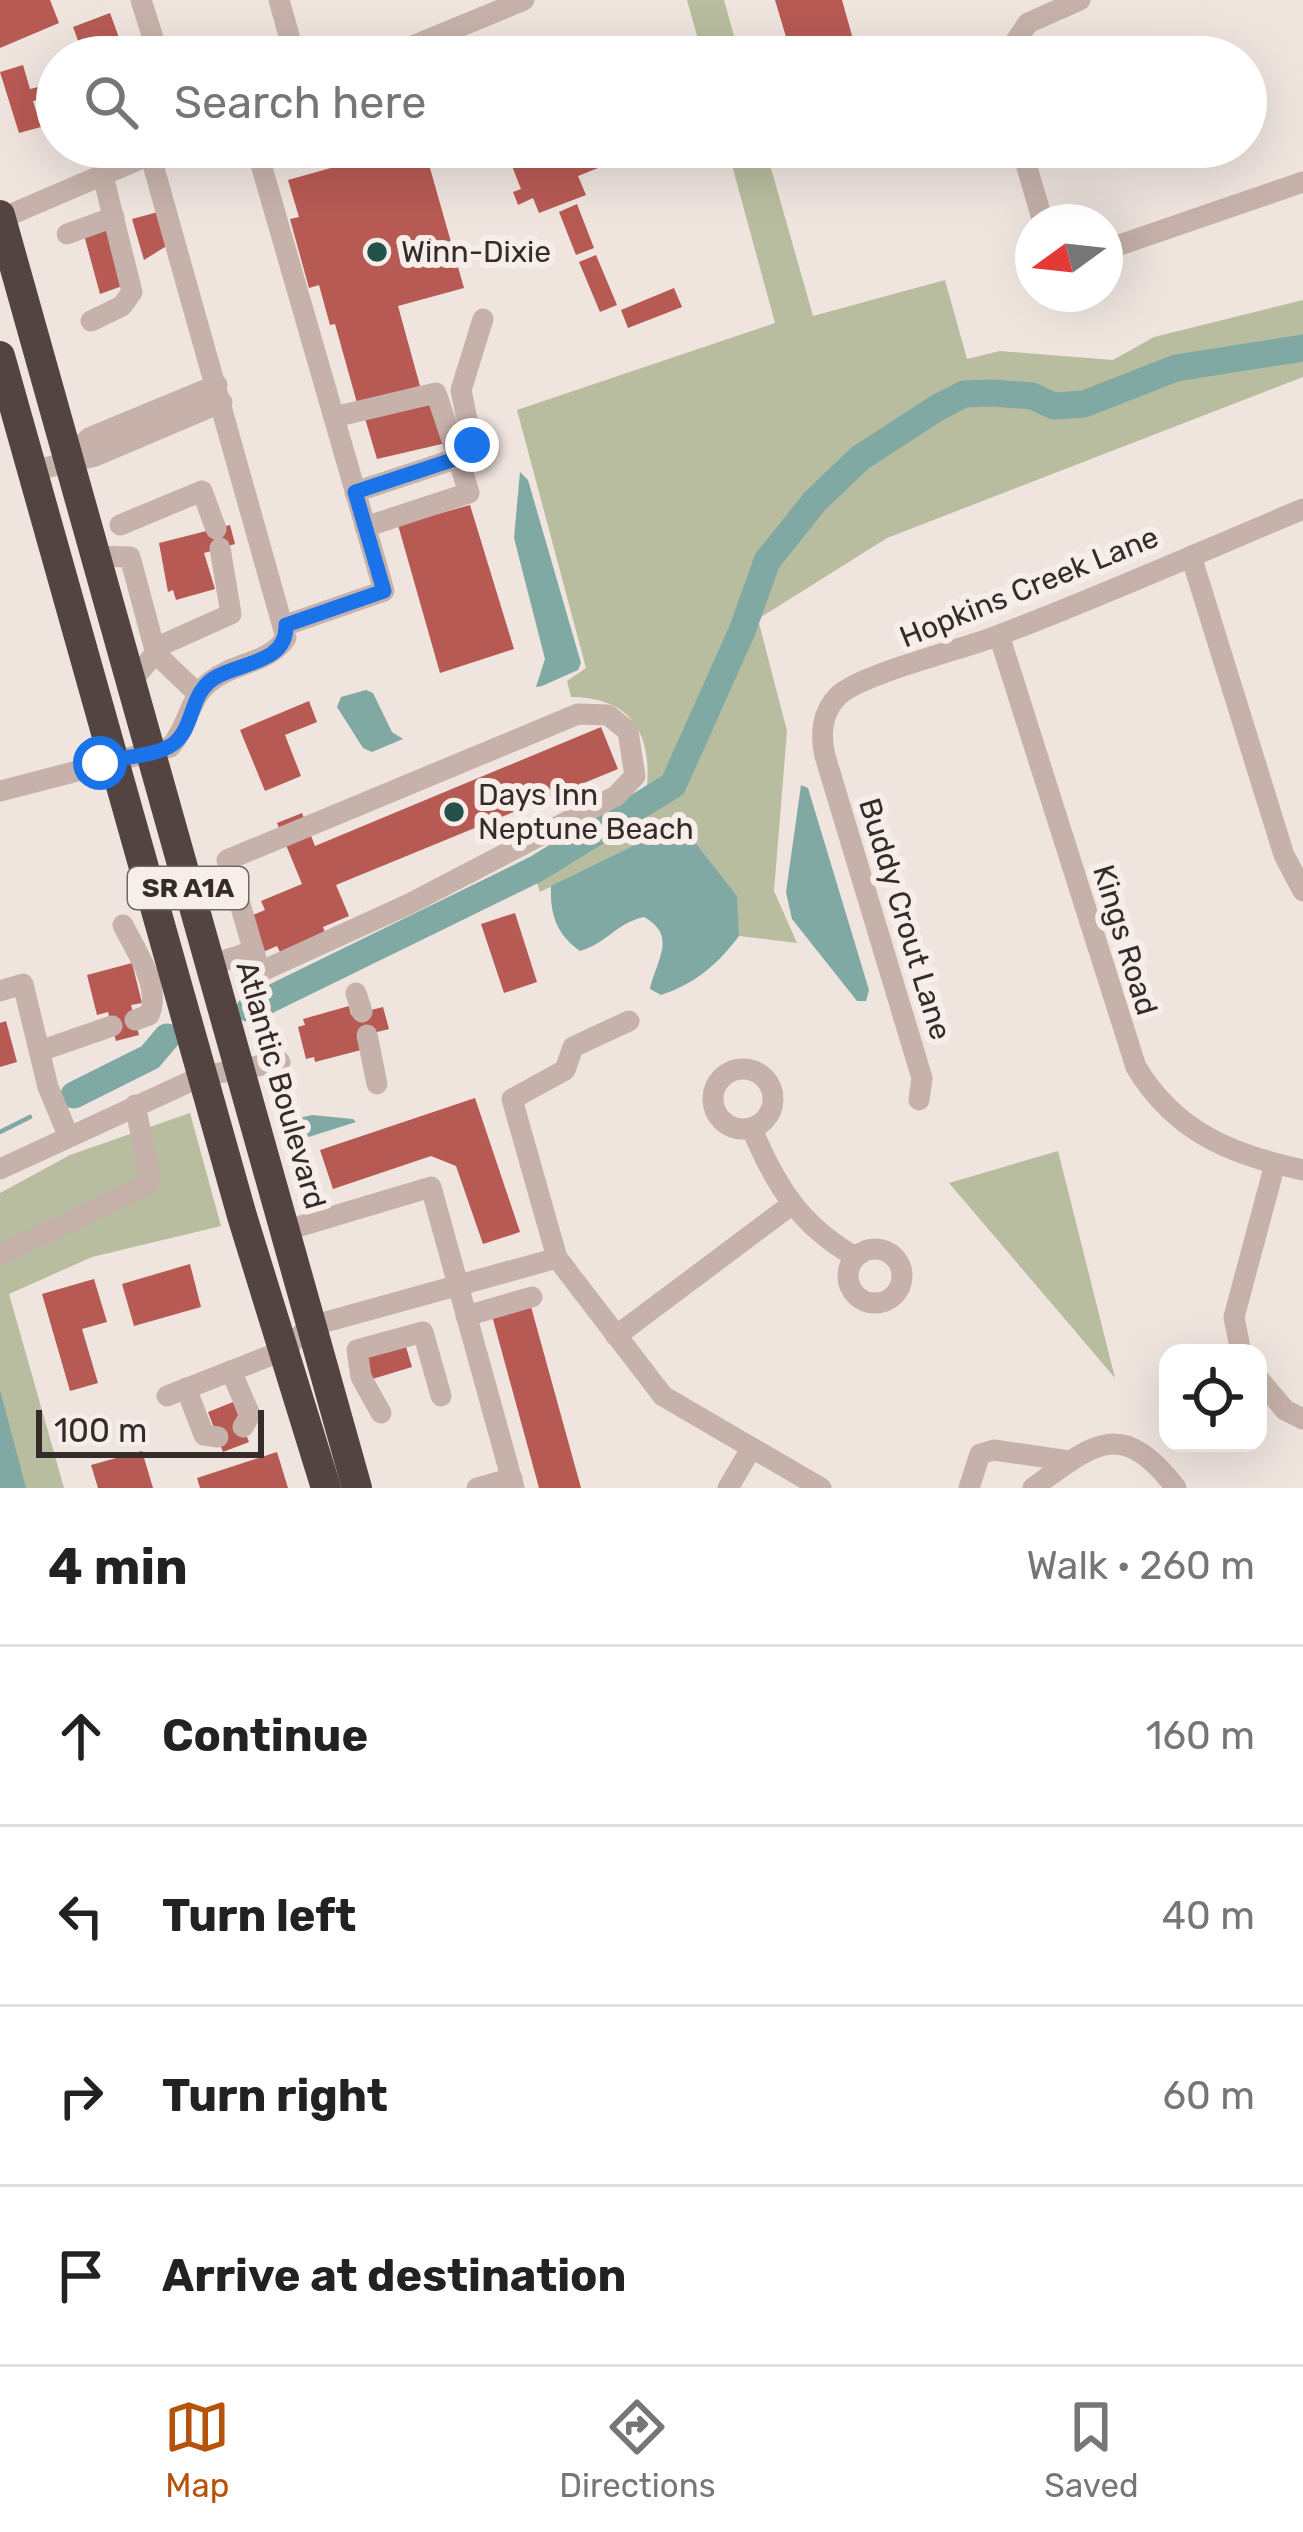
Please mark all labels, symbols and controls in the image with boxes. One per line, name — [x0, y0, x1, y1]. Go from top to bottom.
search box — [36, 36, 1267, 168]
icon: search — [78, 69, 144, 135]
text: Search here — [174, 76, 426, 129]
north arrow — [1015, 204, 1123, 312]
place label: Winn-Dixie — [401, 234, 551, 270]
marker: Winn-Dixie — [364, 239, 390, 265]
route end — [445, 418, 499, 472]
street label: Hopkins Creek Lane — [894, 519, 1164, 655]
route start — [73, 736, 127, 790]
place label: Days Inn Neptune Beach — [478, 777, 694, 847]
street label: Buddy Crout Lane — [851, 794, 959, 1044]
marker: Days Inn Neptune Beach — [441, 799, 467, 825]
street label: Kings Road — [1085, 861, 1165, 1019]
road number: SR A1A — [128, 867, 248, 909]
street label: Atlantic Boulevard — [228, 957, 334, 1213]
map controls — [1159, 1344, 1267, 1452]
button: locate — [1159, 1344, 1267, 1452]
scale bar — [36, 1404, 264, 1457]
text: 100 m — [54, 1411, 147, 1450]
text: 4 min — [48, 1536, 188, 1597]
text: Walk · 260 m — [1026, 1543, 1255, 1589]
icon: ahead — [48, 1703, 114, 1769]
text: Continue — [162, 1709, 368, 1762]
text: 160 m — [1146, 1713, 1255, 1759]
icon: left — [48, 1883, 114, 1949]
text: Turn left — [162, 1889, 356, 1942]
text: 40 m — [1162, 1893, 1255, 1939]
icon: right — [48, 2063, 114, 2129]
text: Turn right — [162, 2069, 388, 2122]
text: 60 m — [1162, 2073, 1255, 2119]
icon: arrive — [48, 2243, 114, 2309]
text: Arrive at destination — [162, 2249, 627, 2302]
tab: Map — [164, 2394, 230, 2505]
tab: Directions — [559, 2394, 716, 2505]
tab: Saved — [1044, 2394, 1139, 2505]

